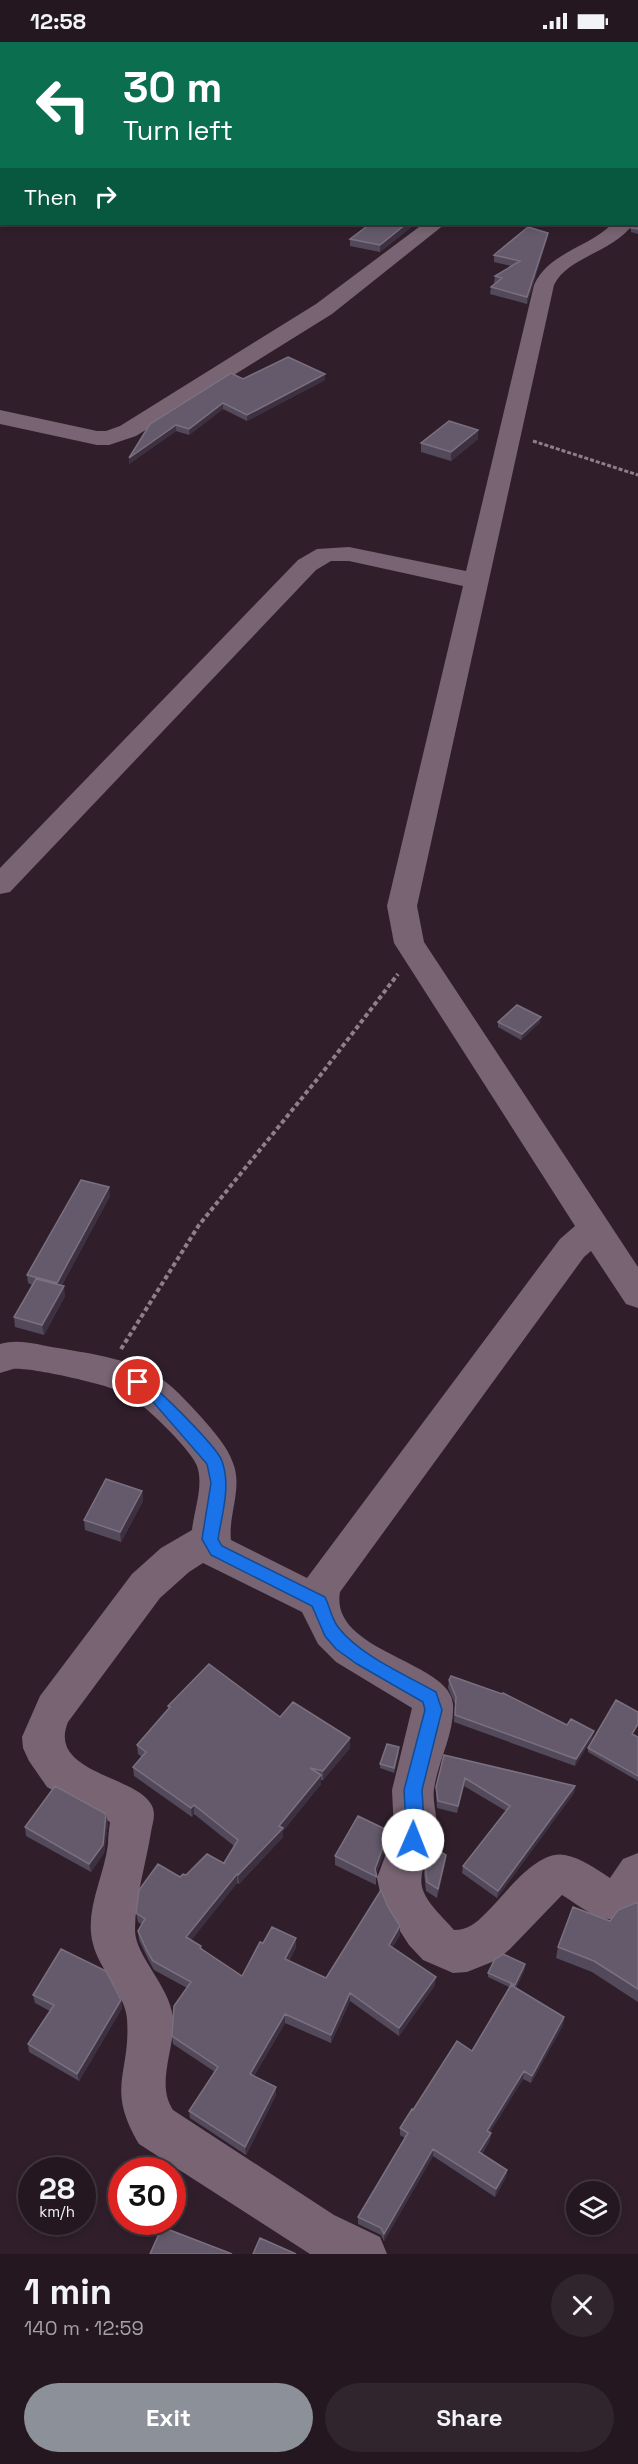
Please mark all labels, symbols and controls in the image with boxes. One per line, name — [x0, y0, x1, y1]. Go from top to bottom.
text: 12:58 — [30, 7, 86, 35]
text: 30 m — [123, 61, 222, 114]
icon: left — [24, 66, 102, 144]
text: Turn left — [123, 113, 233, 148]
icon: right — [89, 180, 122, 213]
text: Then — [24, 183, 77, 211]
pin — [112, 1356, 163, 1407]
icon: arrive — [121, 1365, 154, 1398]
position arrow — [381, 1808, 445, 1872]
speed limit sign: 30 — [108, 2157, 186, 2235]
text: 28 — [39, 2169, 75, 2208]
map controls — [566, 2181, 620, 2235]
button: layers — [566, 2181, 620, 2235]
text: km/h — [39, 2202, 75, 2221]
text: 1 min — [24, 2269, 112, 2315]
button: close — [551, 2274, 614, 2337]
text: 140 m · 12:59 — [24, 2315, 144, 2341]
button: Exit — [24, 2383, 313, 2452]
button: Share — [325, 2383, 614, 2452]

